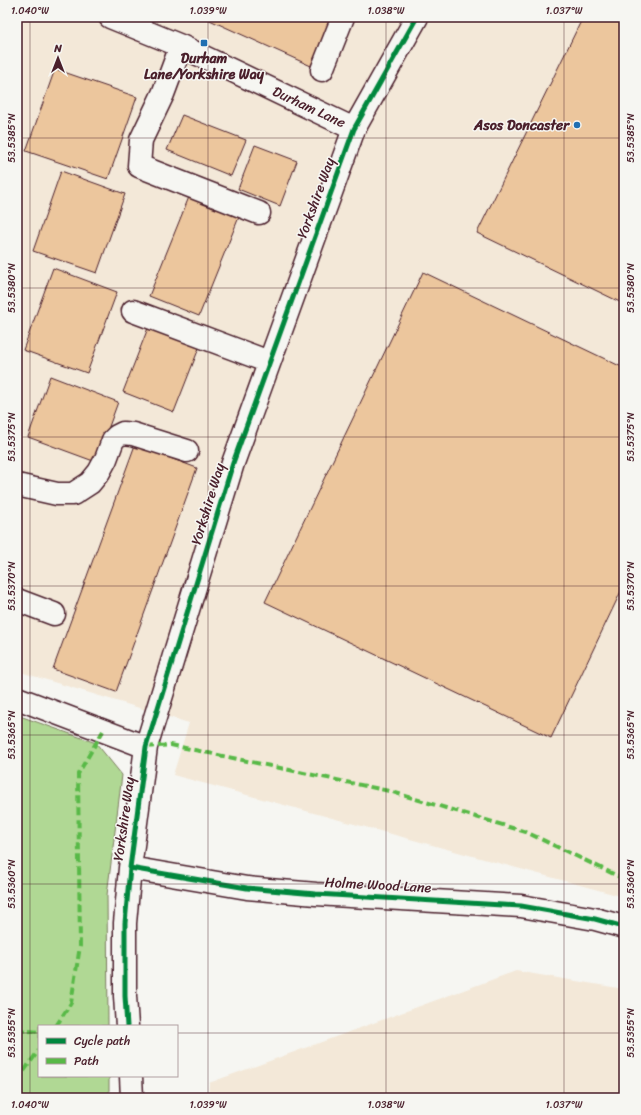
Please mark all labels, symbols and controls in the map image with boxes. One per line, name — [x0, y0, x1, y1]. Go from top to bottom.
text: 1.040°W — [11, 2, 49, 20]
text: 1.039°W — [189, 2, 227, 20]
text: 1.038°W — [367, 2, 405, 20]
text: 1.037°W — [546, 2, 583, 20]
north arrow — [38, 38, 78, 78]
marker: Durham Lane/Yorkshire Way — [199, 38, 209, 48]
text: N — [53, 39, 62, 58]
place label: Durham Lane/Yorkshire Way — [144, 46, 265, 87]
street label: Durham Lane — [268, 79, 350, 135]
text: 53.5385°N — [3, 113, 21, 163]
place label: Asos Doncaster — [473, 113, 570, 138]
text: 53.5385°N — [622, 113, 640, 163]
marker: Asos Doncaster — [572, 120, 582, 130]
street label: Yorkshire Way — [290, 153, 342, 242]
text: 53.5380°N — [3, 263, 21, 313]
text: 53.5380°N — [622, 263, 640, 313]
text: 53.5375°N — [3, 412, 21, 462]
text: 53.5375°N — [622, 412, 640, 462]
street label: Yorkshire Way — [184, 459, 233, 548]
text: 53.5370°N — [3, 561, 21, 611]
text: 53.5370°N — [622, 561, 640, 611]
text: 53.5365°N — [3, 710, 21, 760]
text: 53.5365°N — [622, 710, 640, 760]
street label: Yorkshire Way — [106, 775, 142, 863]
text: 53.5360°N — [3, 859, 21, 909]
text: 53.5360°N — [622, 859, 640, 909]
street label: Holme Wood Lane — [324, 870, 432, 900]
text: 53.5355°N — [3, 1008, 21, 1058]
text: 53.5355°N — [622, 1008, 640, 1058]
legend — [38, 1025, 178, 1077]
text: Cycle path — [74, 1030, 130, 1052]
text: Path — [74, 1050, 99, 1072]
text: 1.040°W — [11, 1096, 49, 1114]
text: 1.039°W — [189, 1096, 227, 1114]
text: 1.038°W — [367, 1096, 405, 1114]
text: 1.037°W — [546, 1096, 583, 1114]

